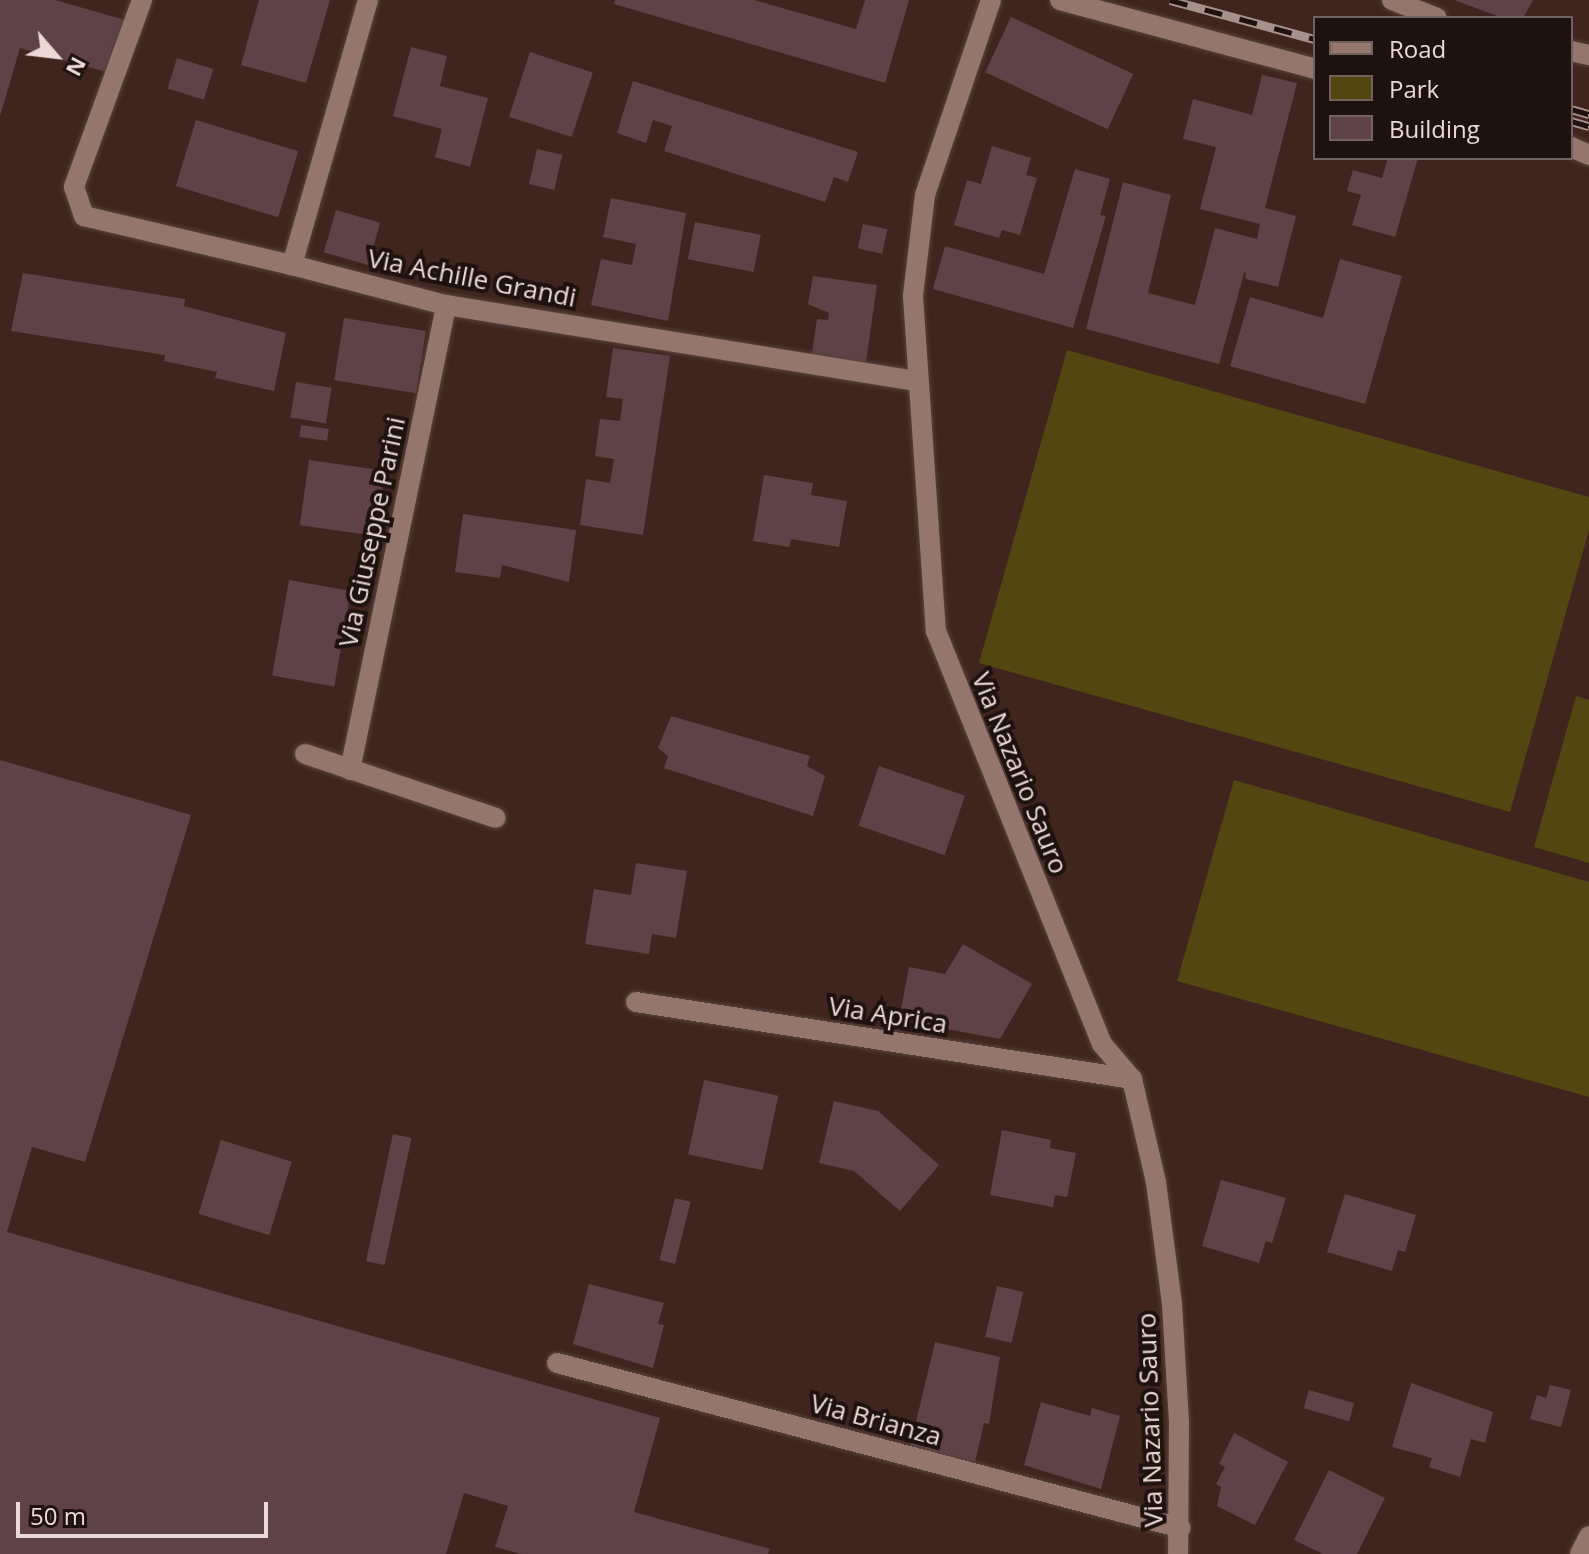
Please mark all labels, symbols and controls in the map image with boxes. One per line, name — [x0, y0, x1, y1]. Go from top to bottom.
north arrow — [16, 16, 96, 96]
legend — [1313, 16, 1573, 160]
text: Road — [1389, 32, 1446, 65]
text: N — [60, 52, 95, 82]
text: Park — [1389, 72, 1439, 105]
text: Building — [1389, 112, 1480, 145]
street label: Via Achille Grandi — [365, 243, 579, 313]
street label: Via Giuseppe Parini — [332, 414, 412, 650]
street label: Via Nazario Sauro — [965, 668, 1075, 878]
street label: Via Aprica — [826, 990, 950, 1040]
street label: Via Nazario Sauro — [1131, 1312, 1169, 1528]
street label: Via Brianza — [807, 1388, 945, 1452]
scale bar — [20, 1486, 272, 1536]
text: 50 m — [30, 1499, 86, 1532]

